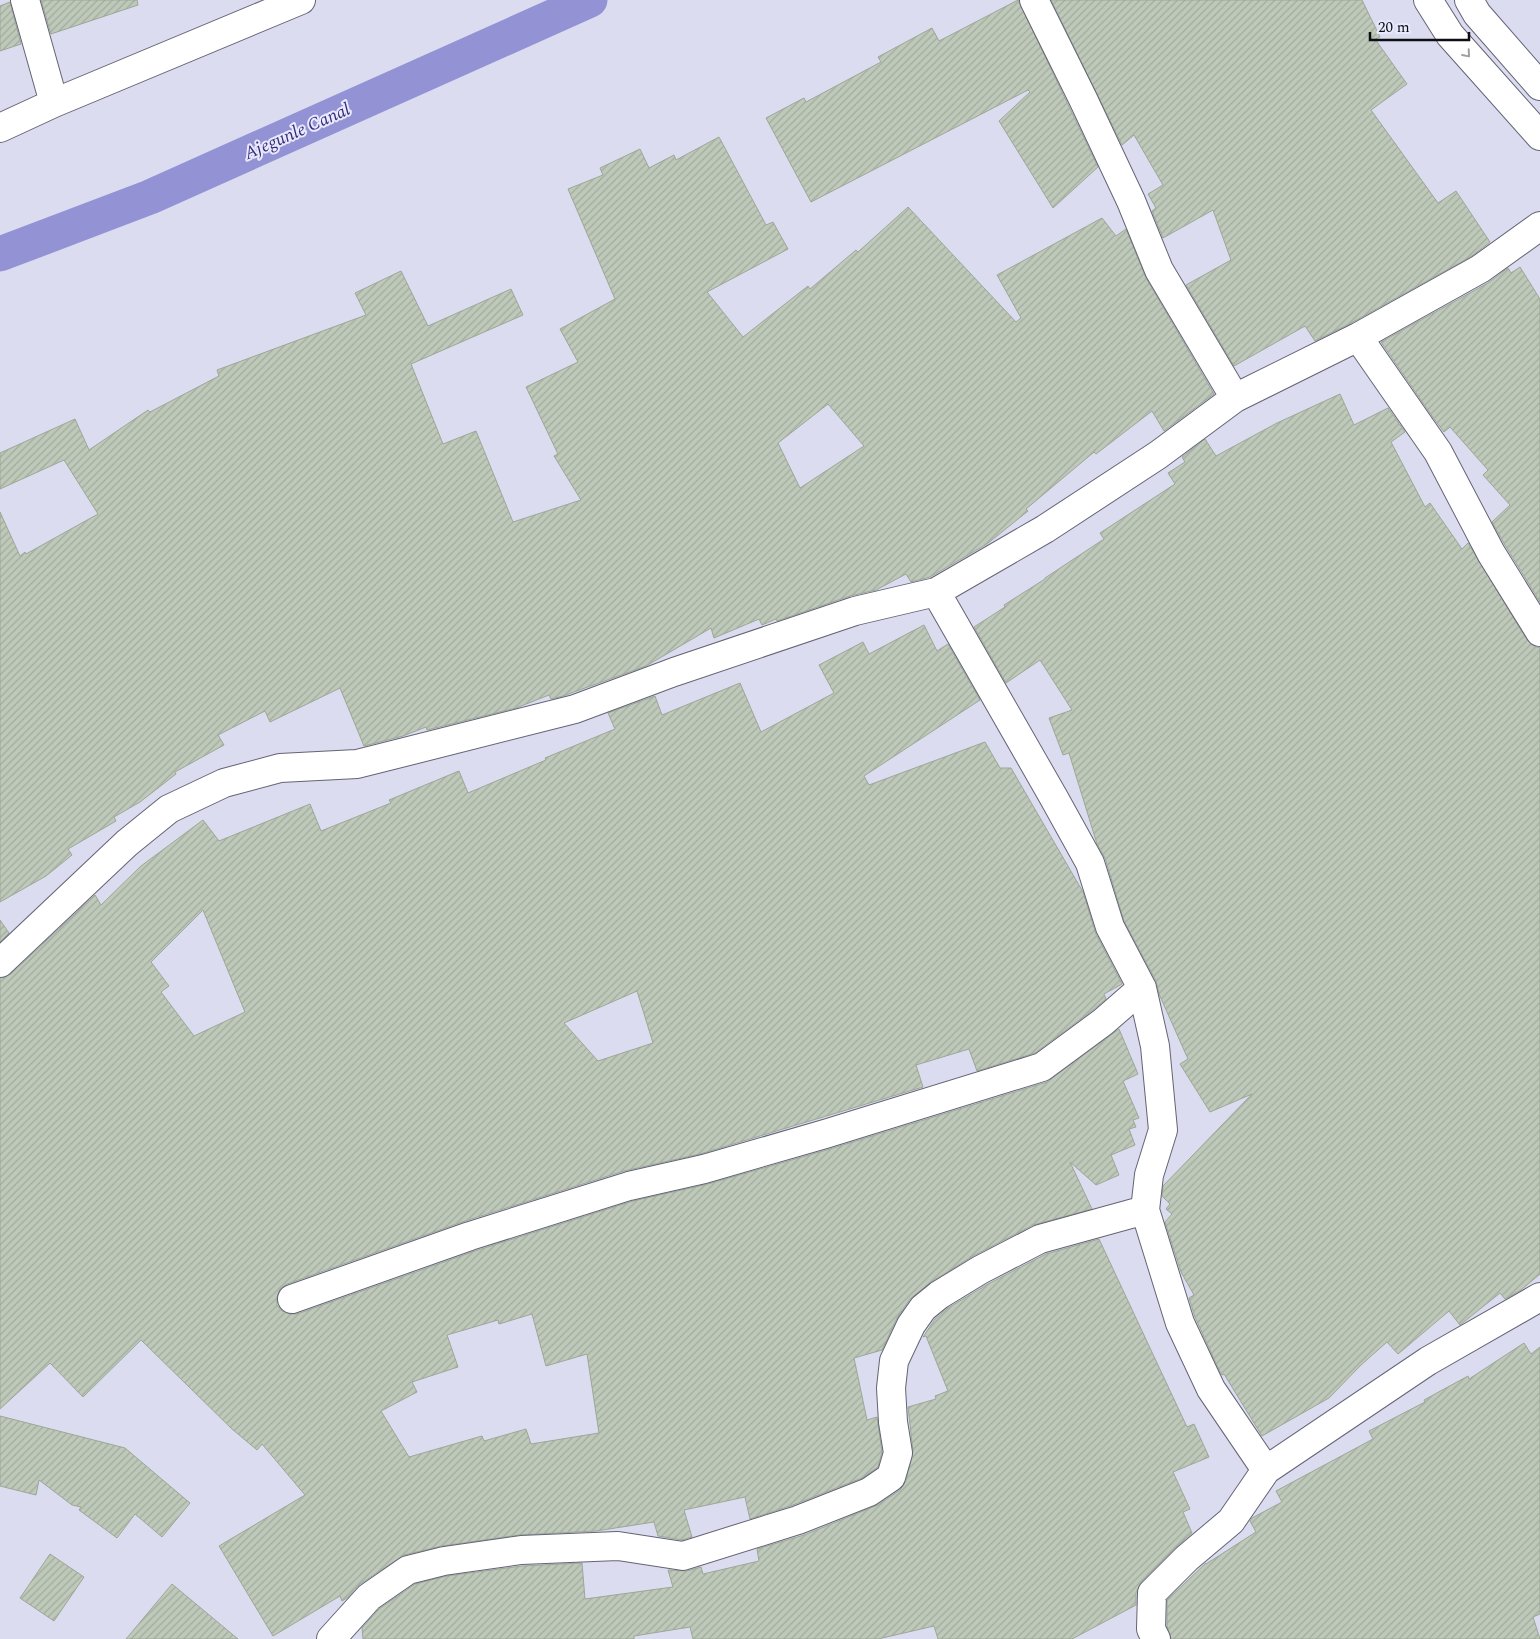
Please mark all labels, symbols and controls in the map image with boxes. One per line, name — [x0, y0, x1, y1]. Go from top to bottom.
scale bar — [1370, 10, 1469, 42]
text: 20 m — [1378, 16, 1410, 39]
one-way arrow — [1461, 48, 1470, 57]
water label: Ajegunle Canal — [239, 96, 355, 167]

